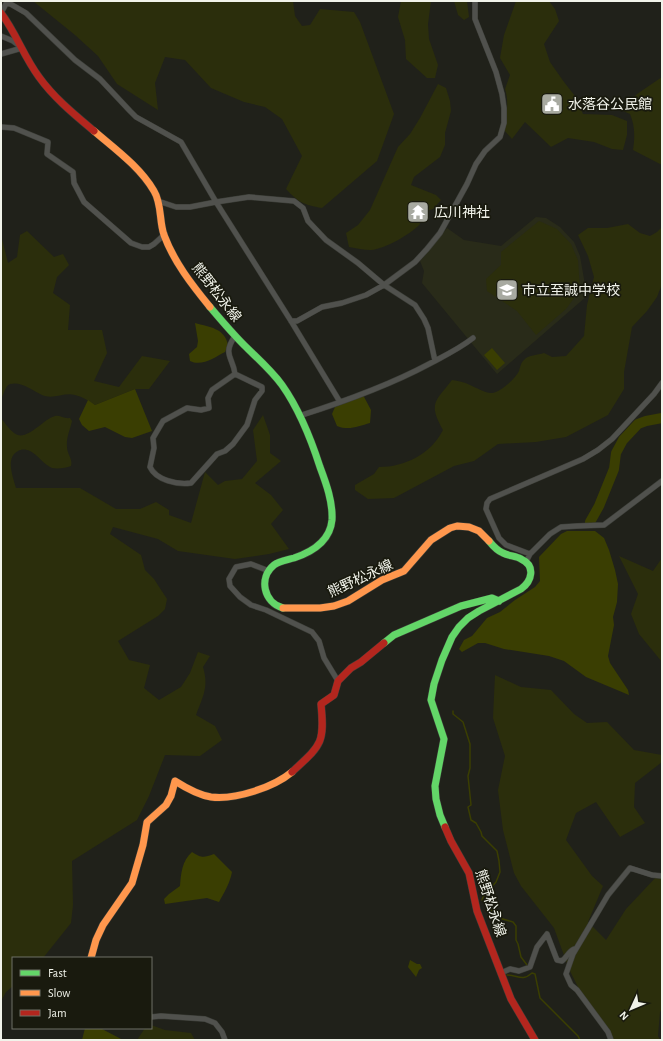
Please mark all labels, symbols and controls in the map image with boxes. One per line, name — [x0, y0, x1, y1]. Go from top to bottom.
public building icon: 水落谷公民館 — [539, 91, 565, 117]
place label: 水落谷公民館 — [568, 97, 652, 112]
temple icon: 広川神社 — [405, 199, 431, 225]
place label: 広川神社 — [434, 205, 490, 220]
street label: 熊野松永線 — [189, 259, 245, 325]
school or university icon: 市立至誠中学校 — [494, 277, 520, 303]
place label: 市立至誠中学校 — [522, 283, 620, 298]
street label: 熊野松永線 — [325, 556, 395, 600]
street label: 熊野松永線 — [473, 867, 509, 939]
legend — [12, 957, 152, 1029]
text: Fast — [48, 967, 67, 979]
text: Slow — [48, 987, 70, 999]
north arrow — [611, 989, 651, 1029]
text: Jam — [48, 1007, 67, 1019]
text: N — [618, 1009, 631, 1022]

